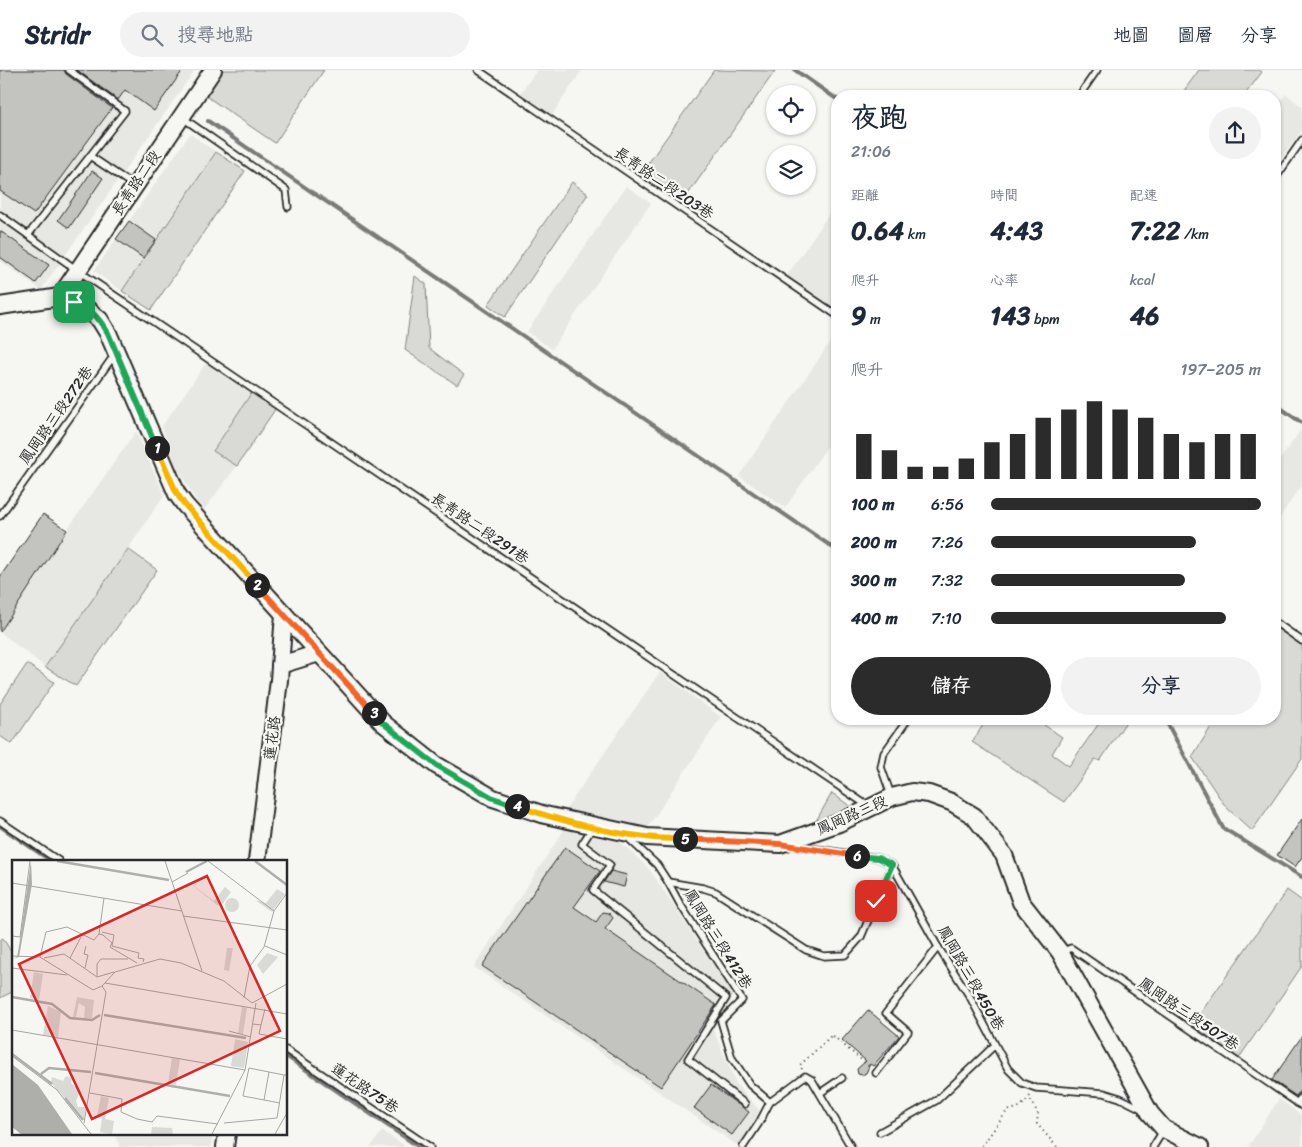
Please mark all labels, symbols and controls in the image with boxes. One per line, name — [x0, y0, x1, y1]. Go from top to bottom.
search box — [120, 12, 470, 57]
text: Stridr — [25, 14, 90, 56]
text: 搜尋地點 — [178, 18, 254, 51]
text: 地圖 — [1113, 19, 1149, 51]
text: 圖層 — [1177, 19, 1213, 51]
text: 分享 — [1241, 19, 1277, 51]
icon: search — [138, 21, 166, 49]
map controls — [766, 85, 816, 195]
button: locate — [766, 85, 816, 135]
text: 夜跑 — [851, 93, 907, 142]
button: share — [1209, 107, 1261, 159]
text: 21:06 — [851, 137, 891, 166]
street label: 長青路二段203巷 — [608, 140, 720, 226]
street label: 長青路二段 — [104, 145, 168, 221]
button: layers — [766, 145, 816, 195]
text: 距離 — [851, 183, 879, 208]
text: 時間 — [990, 183, 1018, 208]
text: 配速 — [1130, 183, 1158, 208]
text: 0.64 — [851, 208, 904, 253]
text: 4:43 — [990, 208, 1043, 253]
text: 7:22 — [1130, 208, 1180, 253]
text: km — [904, 222, 926, 247]
text: /km — [1180, 222, 1209, 247]
text: 爬升 — [851, 268, 879, 293]
text: 心率 — [990, 268, 1018, 293]
text: kcal — [1130, 268, 1155, 293]
pin — [53, 281, 95, 323]
icon: arrive — [60, 288, 88, 316]
text: 9 — [851, 293, 866, 338]
text: 143 — [990, 293, 1030, 338]
text: 46 — [1130, 293, 1159, 338]
text: m — [866, 307, 881, 332]
text: bpm — [1030, 307, 1060, 332]
text: 爬升 — [851, 355, 883, 384]
text: 197–205 m — [1181, 355, 1261, 384]
street label: 鳳岡路三段272巷 — [12, 360, 100, 470]
pin: 1 — [144, 436, 170, 460]
text: 1 — [154, 436, 161, 461]
street label: 長青路二段291巷 — [425, 485, 535, 571]
text: 100 m — [851, 490, 895, 519]
text: 6:56 — [931, 490, 964, 519]
text: 200 m — [851, 528, 897, 557]
text: 7:26 — [931, 528, 963, 557]
text: 300 m — [851, 566, 896, 595]
text: 7:32 — [931, 566, 963, 595]
pin: 2 — [244, 572, 270, 598]
text: 2 — [253, 573, 262, 598]
text: 400 m — [851, 604, 898, 633]
text: 7:10 — [931, 604, 962, 633]
button: 儲存 — [851, 657, 1051, 715]
button: 分享 — [1061, 657, 1261, 715]
pin: 3 — [362, 700, 386, 726]
text: 3 — [371, 701, 378, 726]
street label: 蓮花路 — [256, 714, 288, 762]
street label: 鳳岡路三段 — [812, 788, 892, 842]
pin: 4 — [504, 794, 530, 818]
text: 4 — [513, 794, 522, 819]
pin: 5 — [672, 826, 698, 852]
text: 5 — [681, 827, 690, 852]
pin: 6 — [844, 844, 870, 868]
text: 6 — [854, 844, 861, 869]
inset map — [12, 860, 288, 1134]
pin — [855, 880, 897, 922]
street label: 鳳岡路三段412巷 — [677, 884, 759, 994]
icon: check — [862, 887, 890, 915]
street label: 鳳岡路三段450巷 — [930, 920, 1012, 1036]
street label: 鳳岡路三段507巷 — [1133, 970, 1245, 1058]
street label: 蓮花路75巷 — [326, 1055, 404, 1121]

